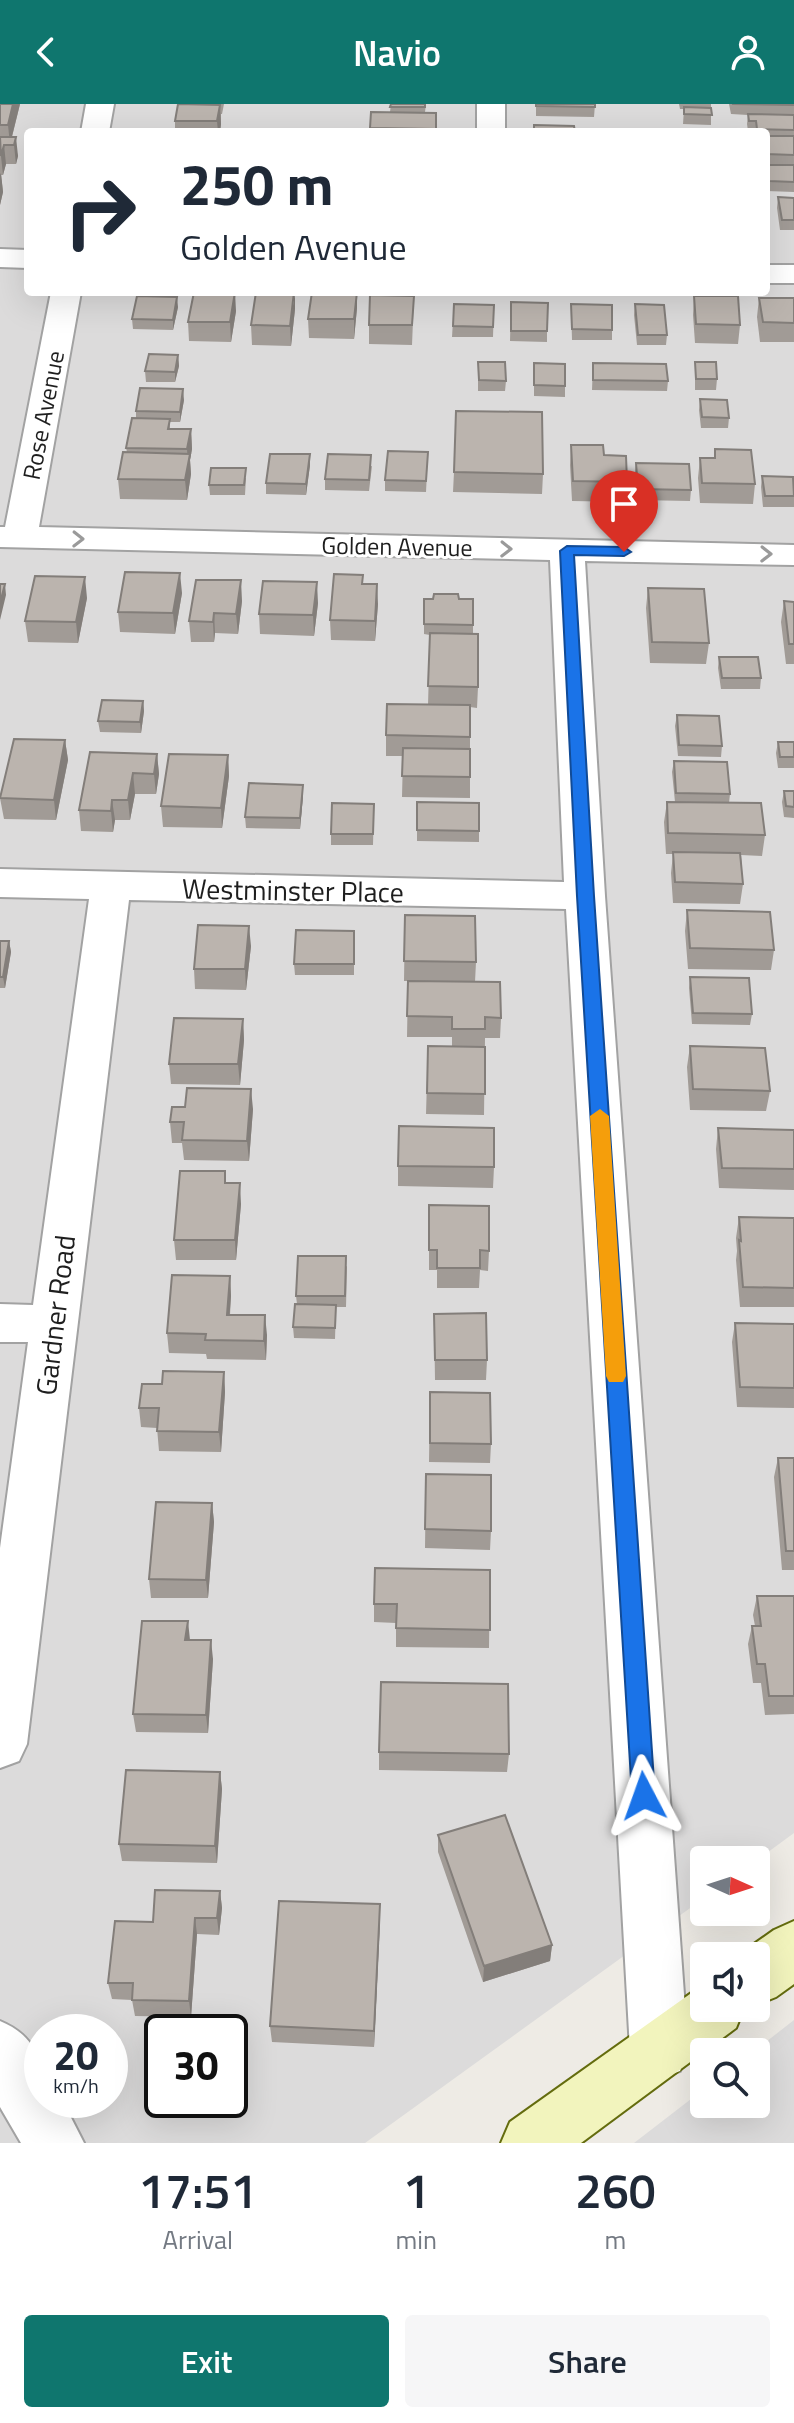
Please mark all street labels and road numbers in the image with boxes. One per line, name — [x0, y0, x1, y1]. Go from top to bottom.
street label: Rose Avenue — [13, 347, 73, 483]
street label: Golden Avenue — [321, 527, 473, 565]
street label: Westminster Place — [182, 867, 404, 913]
street label: Gardner Road — [24, 1232, 86, 1398]

